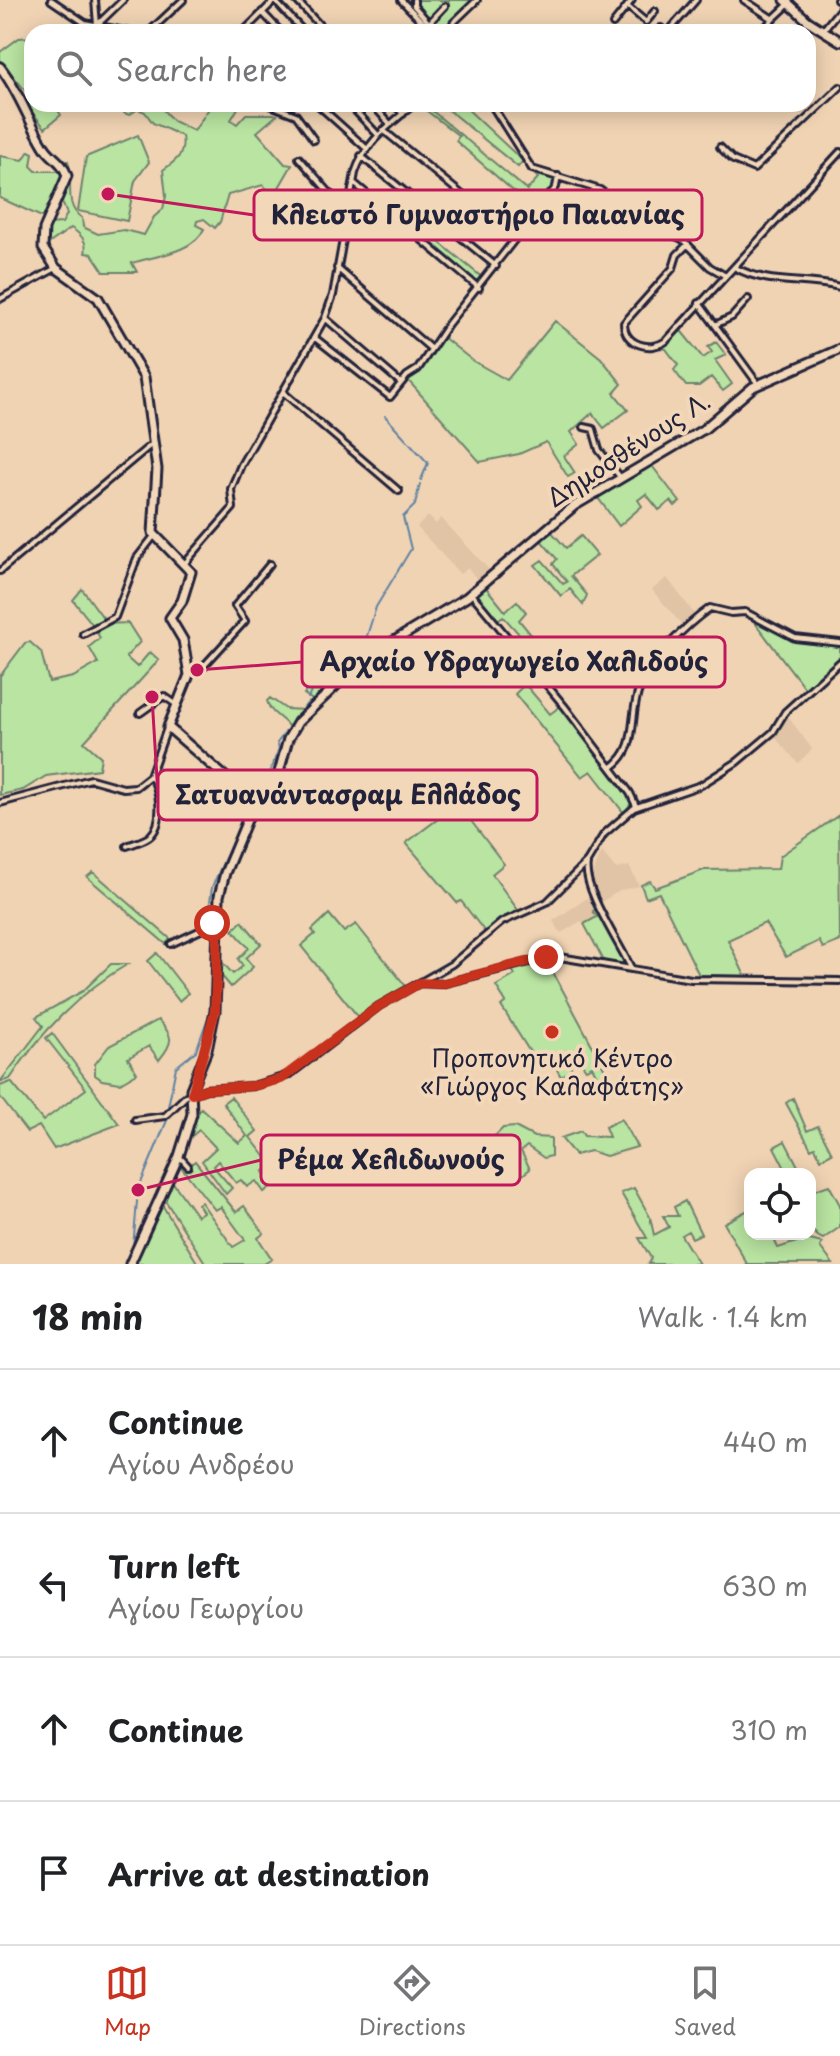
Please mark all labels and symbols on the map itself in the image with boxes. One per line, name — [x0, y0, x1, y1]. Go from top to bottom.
callout: Κλειστό Γυμναστήριο Παιανίας — [254, 190, 702, 240]
text: Κλειστό Γυμναστήριο Παιανίας — [271, 194, 685, 233]
street label: Δημοσθένους Λ. — [539, 382, 717, 515]
callout: Αρχαίο Υδραγωγείο Χαλιδούς — [302, 637, 725, 687]
text: Αρχαίο Υδραγωγείο Χαλιδούς — [320, 641, 708, 680]
callout: Σατυανάντασραμ Ελλάδος — [158, 770, 537, 820]
text: Σατυανάντασραμ Ελλάδος — [175, 774, 521, 813]
route start — [194, 905, 230, 941]
route end — [528, 939, 564, 975]
marker: Προπονητικό Κέντρο «Γιώργος Καλαφάτης» — [543, 1023, 561, 1041]
place label: Προπονητικό Κέντρο «Γιώργος Καλαφάτης» — [420, 1039, 684, 1103]
callout: Ρέμα Χελιδωνούς — [261, 1135, 520, 1185]
text: Ρέμα Χελιδωνούς — [277, 1139, 505, 1178]

